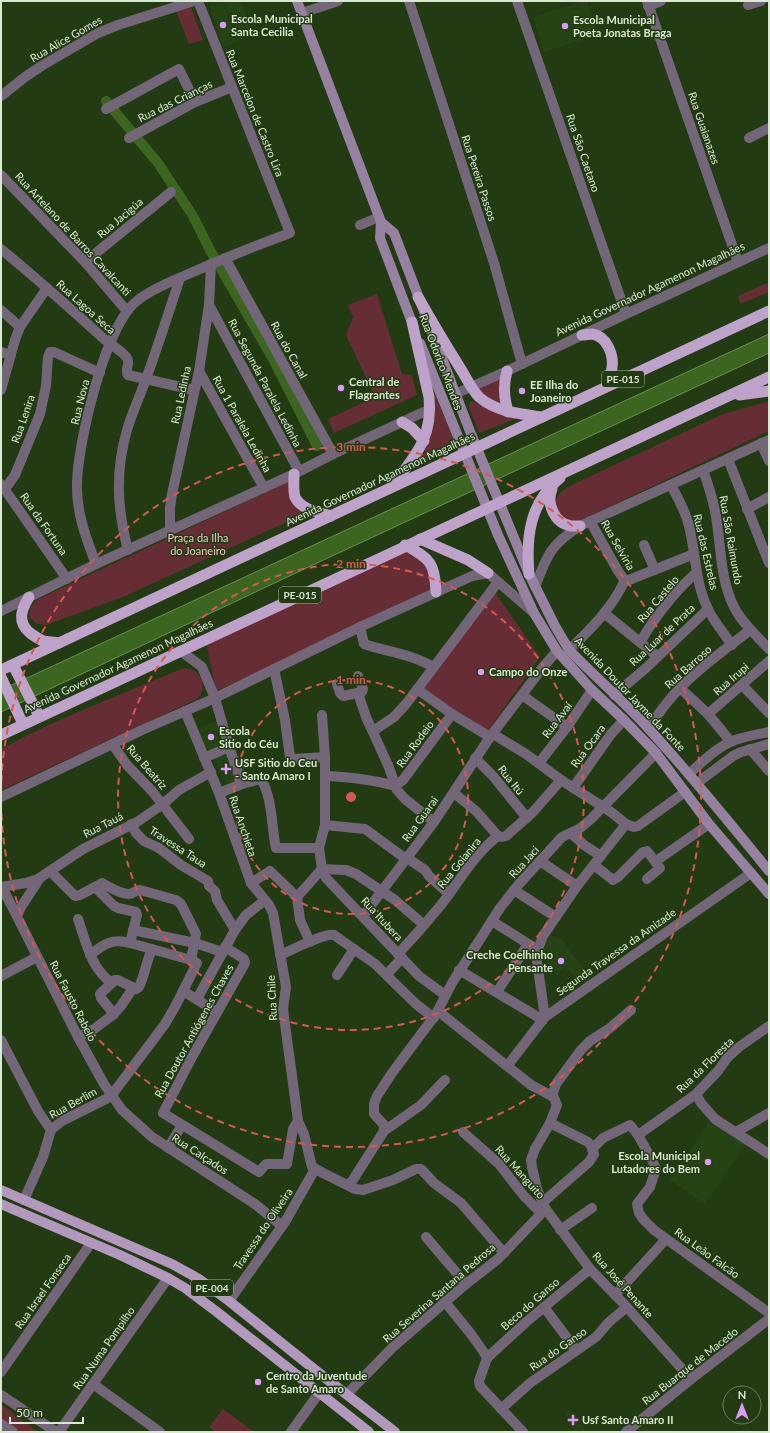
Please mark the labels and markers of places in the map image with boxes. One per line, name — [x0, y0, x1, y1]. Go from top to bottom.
place label: Escola Municipal Santa Cecilia — [231, 12, 313, 38]
place label: Escola Municipal Poeta Jonatas Braga — [573, 13, 672, 39]
marker: Escola Municipal Santa Cecilia — [218, 20, 228, 30]
marker: Escola Municipal Poeta Jonatas Braga — [560, 21, 570, 31]
place label: Central de Flagrantes — [349, 375, 400, 401]
place label: EE Ilha do Joaneiro — [530, 378, 578, 404]
marker: Central de Flagrantes — [336, 383, 346, 393]
marker: EE Ilha do Joaneiro — [517, 386, 527, 396]
place label: Campo do Onze — [489, 665, 568, 678]
marker: Campo do Onze — [476, 667, 486, 677]
place label: Escola Sitio do Céu — [219, 724, 278, 750]
marker: Escola Sitio do Céu — [206, 732, 216, 742]
place label: USF Sitio do Ceu - Santo Amaro I — [235, 756, 317, 782]
marker: USF Sitio do Ceu - Santo Amaro I — [220, 763, 232, 775]
centre of rings — [344, 790, 358, 804]
place label: Creche Coelhinho Pensante — [466, 948, 553, 974]
marker: Creche Coelhinho Pensante — [556, 956, 566, 966]
place label: Escola Municipal Lutadores do Bem — [611, 1149, 700, 1175]
marker: Escola Municipal Lutadores do Bem — [703, 1157, 713, 1167]
place label: Centro da Juventude de Santo Amaro — [266, 1369, 367, 1395]
marker: Centro da Juventude de Santo Amaro — [253, 1377, 263, 1387]
place label: Usf Santo Amaro II — [582, 1413, 673, 1426]
marker: Usf Santo Amaro II — [567, 1414, 579, 1426]

